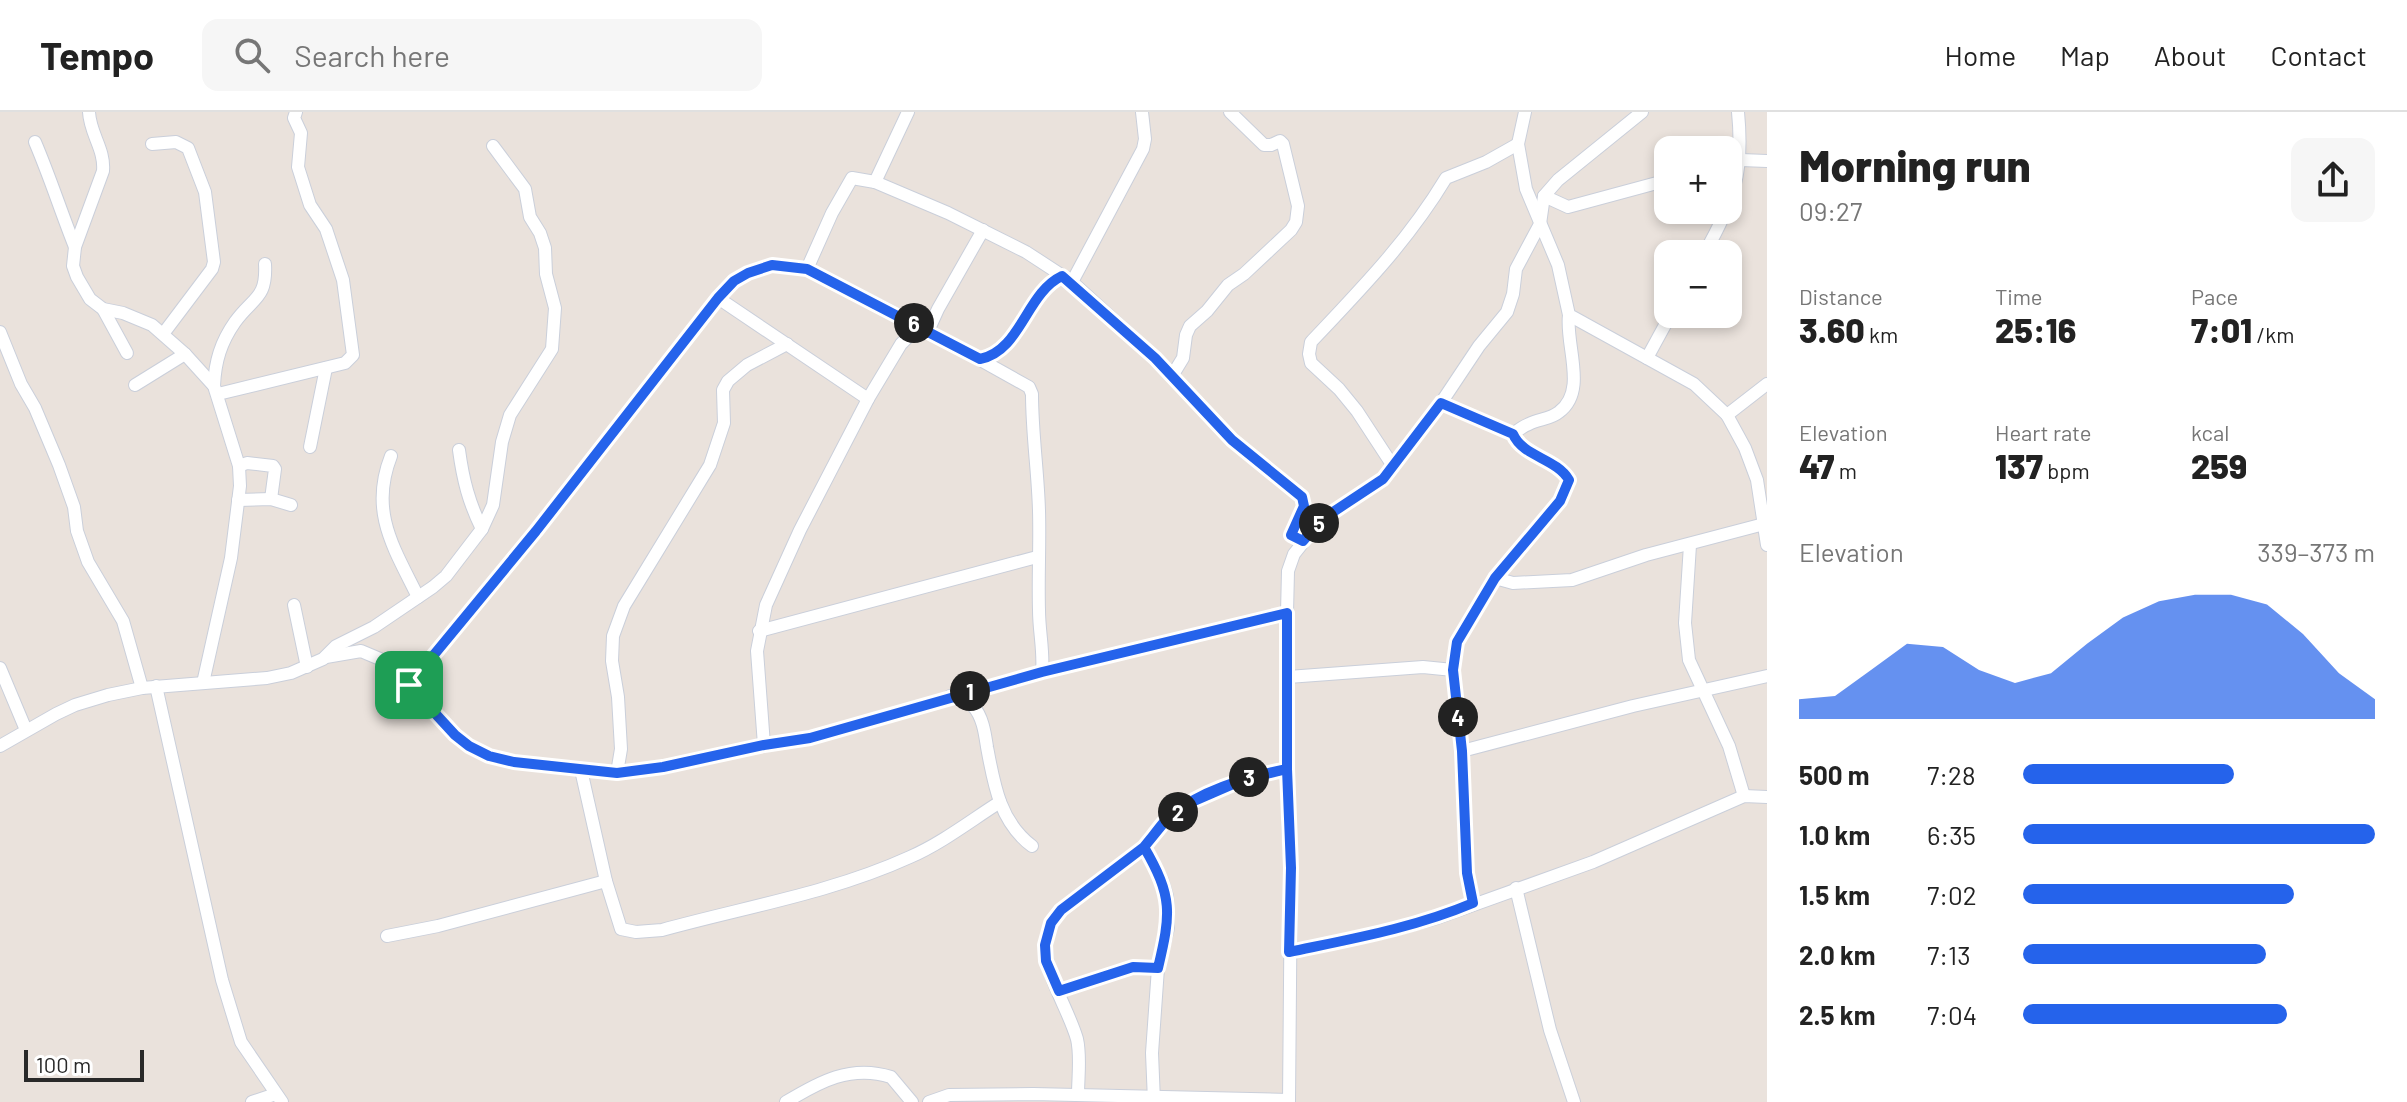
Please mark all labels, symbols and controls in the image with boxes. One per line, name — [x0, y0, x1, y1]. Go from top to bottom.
search box — [202, 19, 762, 91]
text: Tempo — [40, 32, 154, 78]
icon: search — [230, 33, 274, 77]
text: Search here — [294, 37, 450, 73]
text: Home — [1945, 38, 2016, 72]
text: Map — [2060, 38, 2110, 72]
text: About — [2154, 38, 2226, 72]
text: Contact — [2270, 38, 2367, 72]
map controls — [1654, 136, 1742, 328]
button: + — [1654, 136, 1742, 224]
text: Morning run — [1799, 138, 2031, 191]
button: share — [2291, 138, 2375, 222]
text: 09:27 — [1799, 195, 1862, 226]
button: − — [1654, 240, 1742, 328]
text: Distance — [1799, 283, 1883, 309]
text: Time — [1995, 283, 2043, 309]
text: Pace — [2191, 283, 2238, 309]
pin: 6 — [894, 303, 934, 343]
text: 3.60 — [1799, 309, 1865, 350]
text: 25:16 — [1995, 309, 2076, 350]
text: 7:01 — [2191, 309, 2252, 350]
text: 6 — [908, 310, 920, 336]
text: km — [1865, 321, 1898, 347]
text: /km — [2252, 321, 2295, 347]
text: Elevation — [1799, 419, 1888, 445]
text: Heart rate — [1995, 419, 2092, 445]
text: kcal — [2191, 419, 2229, 445]
text: 47 — [1799, 445, 1834, 486]
text: 137 — [1995, 445, 2043, 486]
text: 259 — [2191, 445, 2247, 486]
text: m — [1834, 457, 1857, 483]
text: bpm — [2043, 457, 2090, 483]
pin: 5 — [1299, 503, 1339, 543]
text: 5 — [1313, 510, 1325, 536]
text: Elevation — [1799, 536, 1904, 567]
text: 339–373 m — [2257, 536, 2375, 567]
pin — [375, 651, 443, 719]
icon: arrive — [387, 663, 431, 707]
pin: 1 — [950, 671, 990, 711]
text: 1 — [966, 678, 974, 704]
pin: 4 — [1438, 697, 1478, 737]
text: 4 — [1451, 704, 1465, 730]
pin: 3 — [1229, 757, 1269, 797]
text: 500 m — [1799, 759, 1870, 790]
text: 7:28 — [1927, 759, 1976, 790]
text: 3 — [1243, 764, 1255, 790]
pin: 2 — [1158, 792, 1198, 832]
text: 2 — [1172, 799, 1184, 825]
text: 1.0 km — [1799, 819, 1870, 850]
text: 6:35 — [1927, 819, 1976, 850]
text: 1.5 km — [1799, 879, 1870, 910]
text: 7:02 — [1927, 879, 1977, 910]
text: 2.0 km — [1799, 939, 1876, 970]
text: 7:13 — [1927, 939, 1971, 970]
text: 2.5 km — [1799, 999, 1875, 1030]
text: 7:04 — [1927, 999, 1977, 1030]
scale bar — [24, 1046, 144, 1082]
text: 100 m — [36, 1051, 91, 1077]

